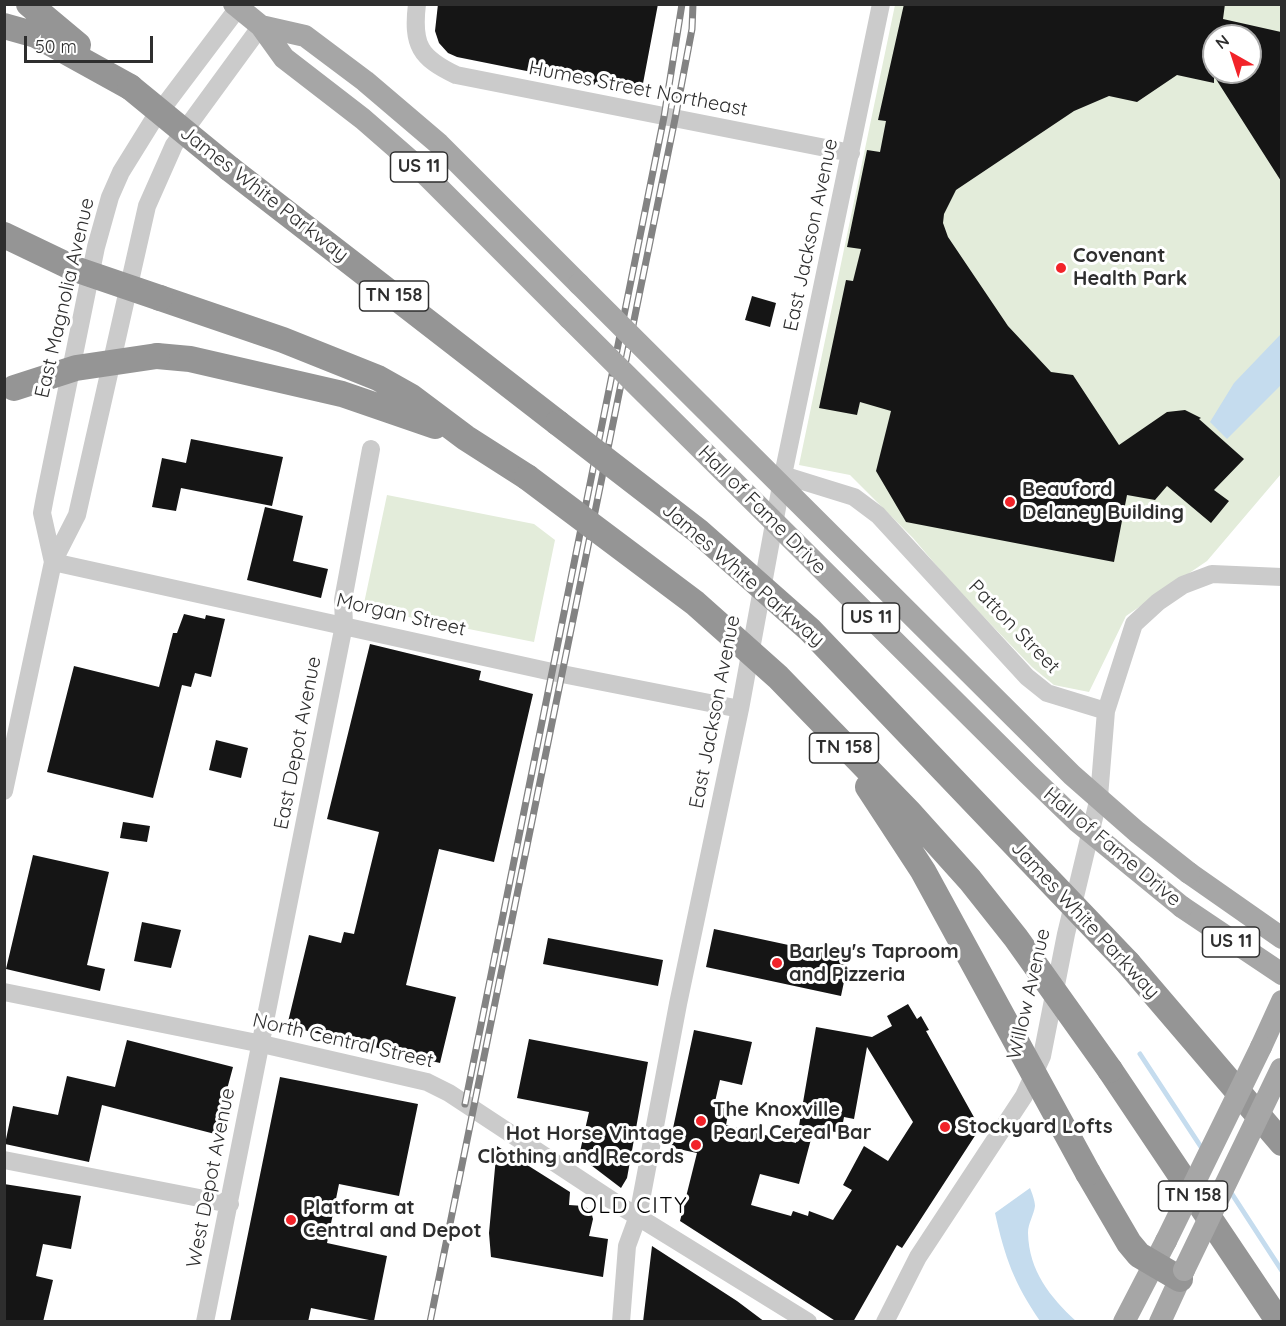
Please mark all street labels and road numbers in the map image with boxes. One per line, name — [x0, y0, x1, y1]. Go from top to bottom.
street label: Humes Street Northeast — [527, 56, 749, 122]
street label: James White Parkway — [175, 121, 353, 267]
street label: East Jackson Avenue — [779, 136, 843, 334]
road number: US 11 — [390, 152, 448, 182]
street label: East Magnolia Avenue — [30, 196, 100, 400]
road number: TN 158 — [360, 281, 428, 311]
street label: Hall of Fame Drive — [693, 441, 831, 579]
street label: James White Parkway — [657, 498, 829, 652]
street label: Patton Street — [963, 575, 1065, 679]
street label: Morgan Street — [334, 588, 468, 642]
road number: US 11 — [842, 603, 900, 633]
street label: East Jackson Avenue — [684, 613, 746, 811]
street label: East Depot Avenue — [269, 654, 327, 832]
road number: TN 158 — [810, 733, 878, 763]
street label: Hall of Fame Drive — [1038, 782, 1186, 912]
street label: James White Parkway — [1006, 836, 1164, 1004]
street label: Willow Avenue — [1002, 926, 1056, 1062]
road number: US 11 — [1202, 927, 1260, 957]
street label: North Central Street — [250, 1009, 436, 1073]
street label: West Depot Avenue — [182, 1086, 240, 1270]
road number: TN 158 — [1158, 1181, 1228, 1211]

